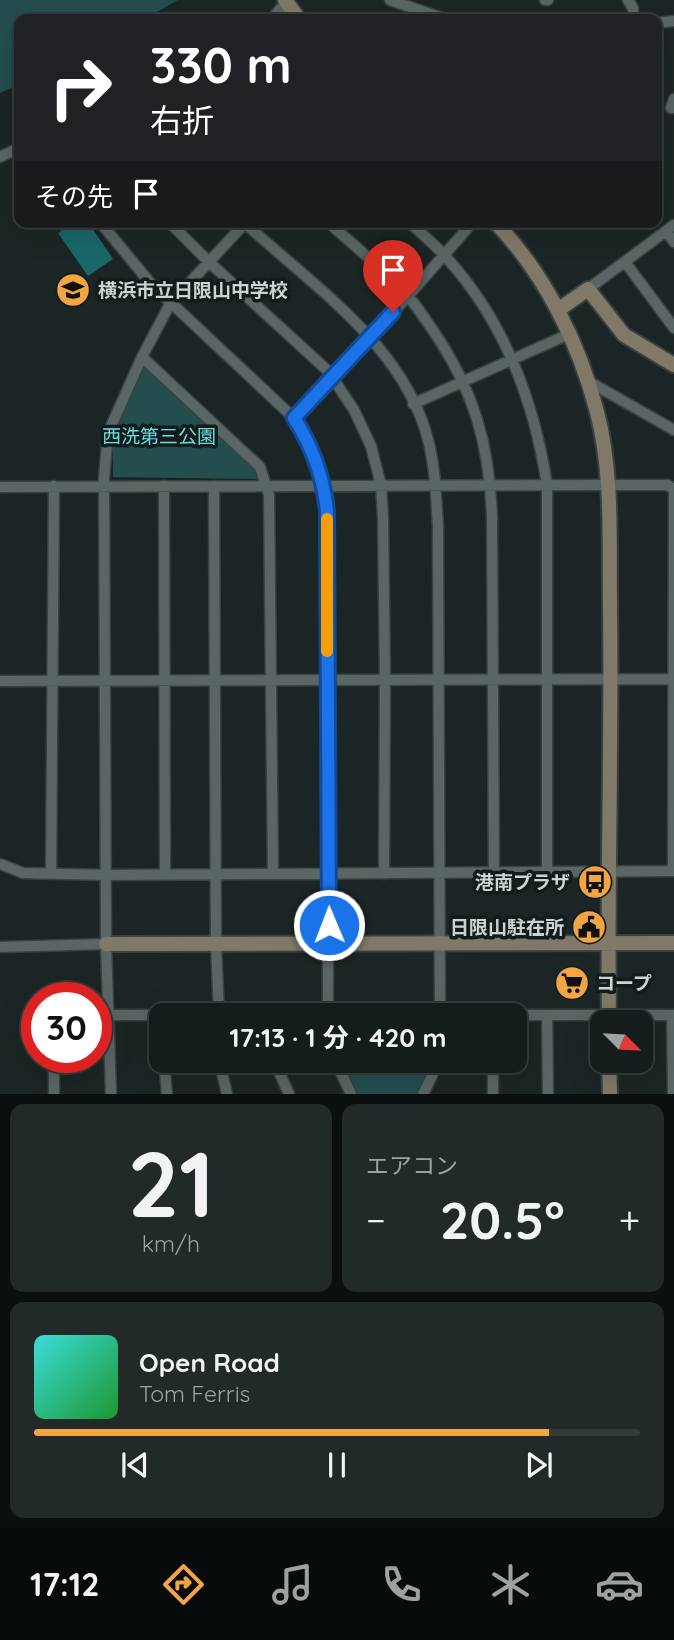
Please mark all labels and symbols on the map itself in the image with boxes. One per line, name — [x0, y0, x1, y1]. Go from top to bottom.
pin — [363, 240, 423, 312]
school or university icon: 横浜市立日限山中学校 — [54, 271, 92, 309]
place label: 横浜市立日限山中学校 — [98, 278, 288, 302]
park label: 西洗第三公園 — [102, 424, 216, 448]
bus stop icon: 港南プラザ — [576, 863, 614, 901]
place label: 港南プラザ — [475, 870, 570, 894]
position arrow — [292, 888, 366, 962]
public building icon: 日限山駐在所 — [570, 908, 608, 946]
place label: 日限山駐在所 — [450, 915, 564, 939]
supermarket icon: コープ — [553, 964, 591, 1002]
place label: コープ — [596, 971, 652, 995]
speed limit sign: 30 — [21, 982, 112, 1073]
north arrow — [590, 1010, 653, 1073]

